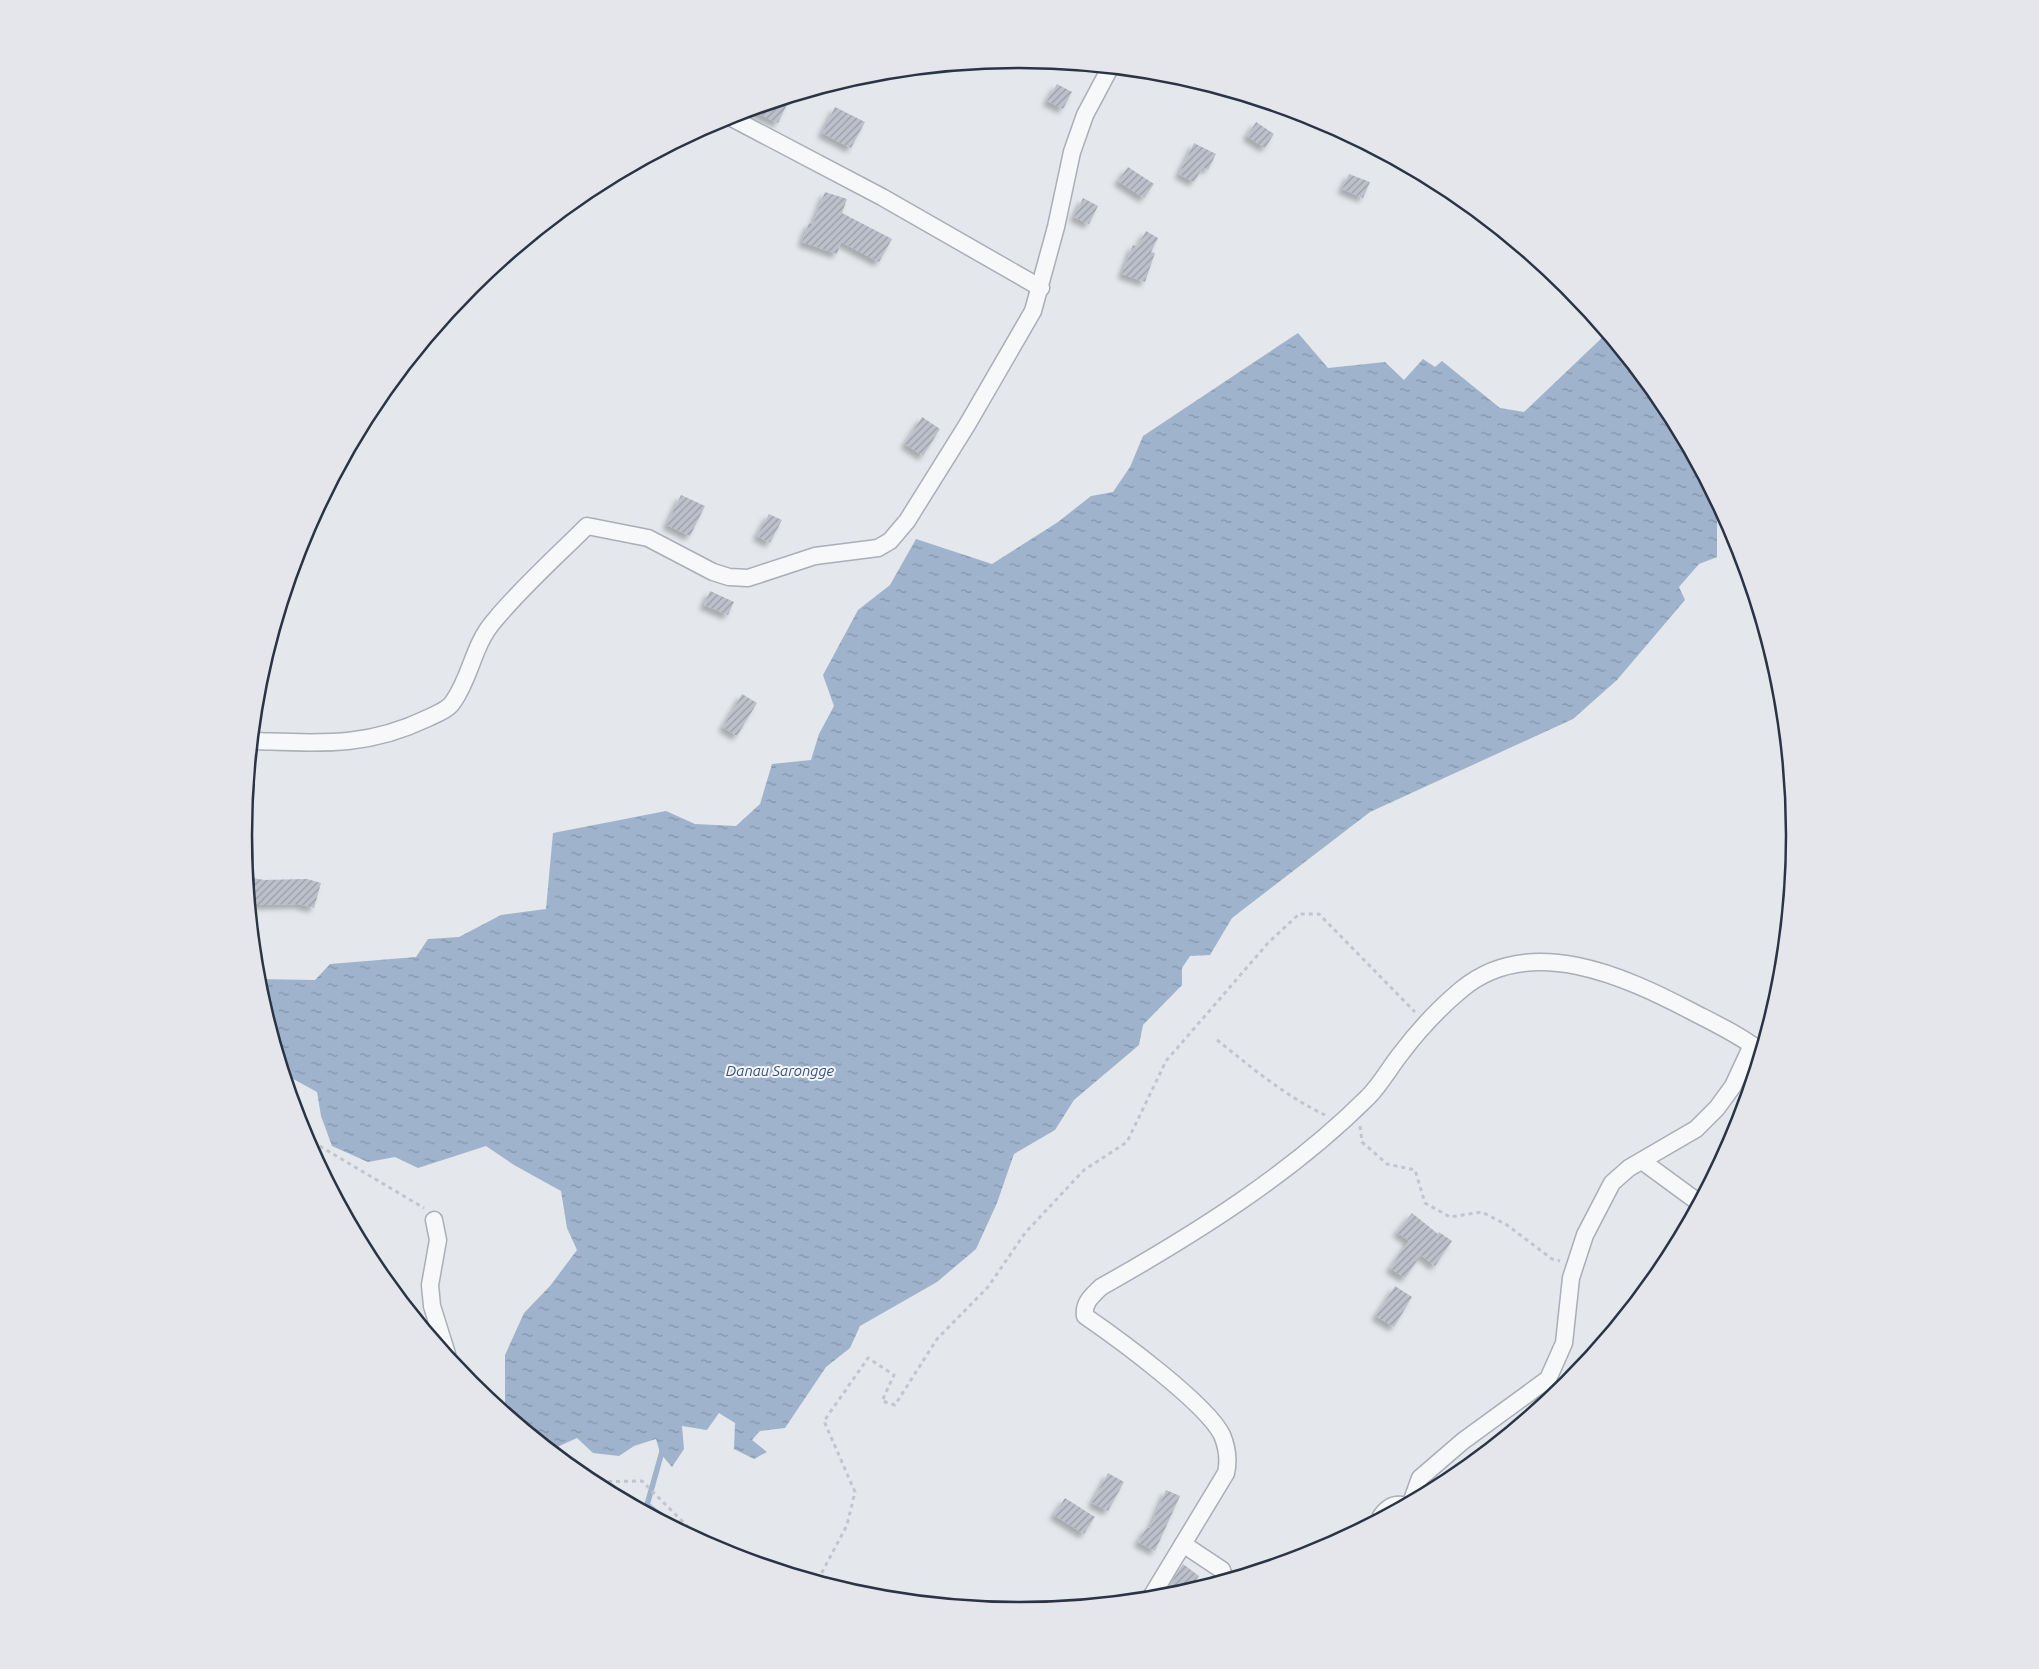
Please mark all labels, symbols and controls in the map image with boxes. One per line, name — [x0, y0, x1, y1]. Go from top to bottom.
water label: Danau Sarongge — [726, 1062, 835, 1079]

